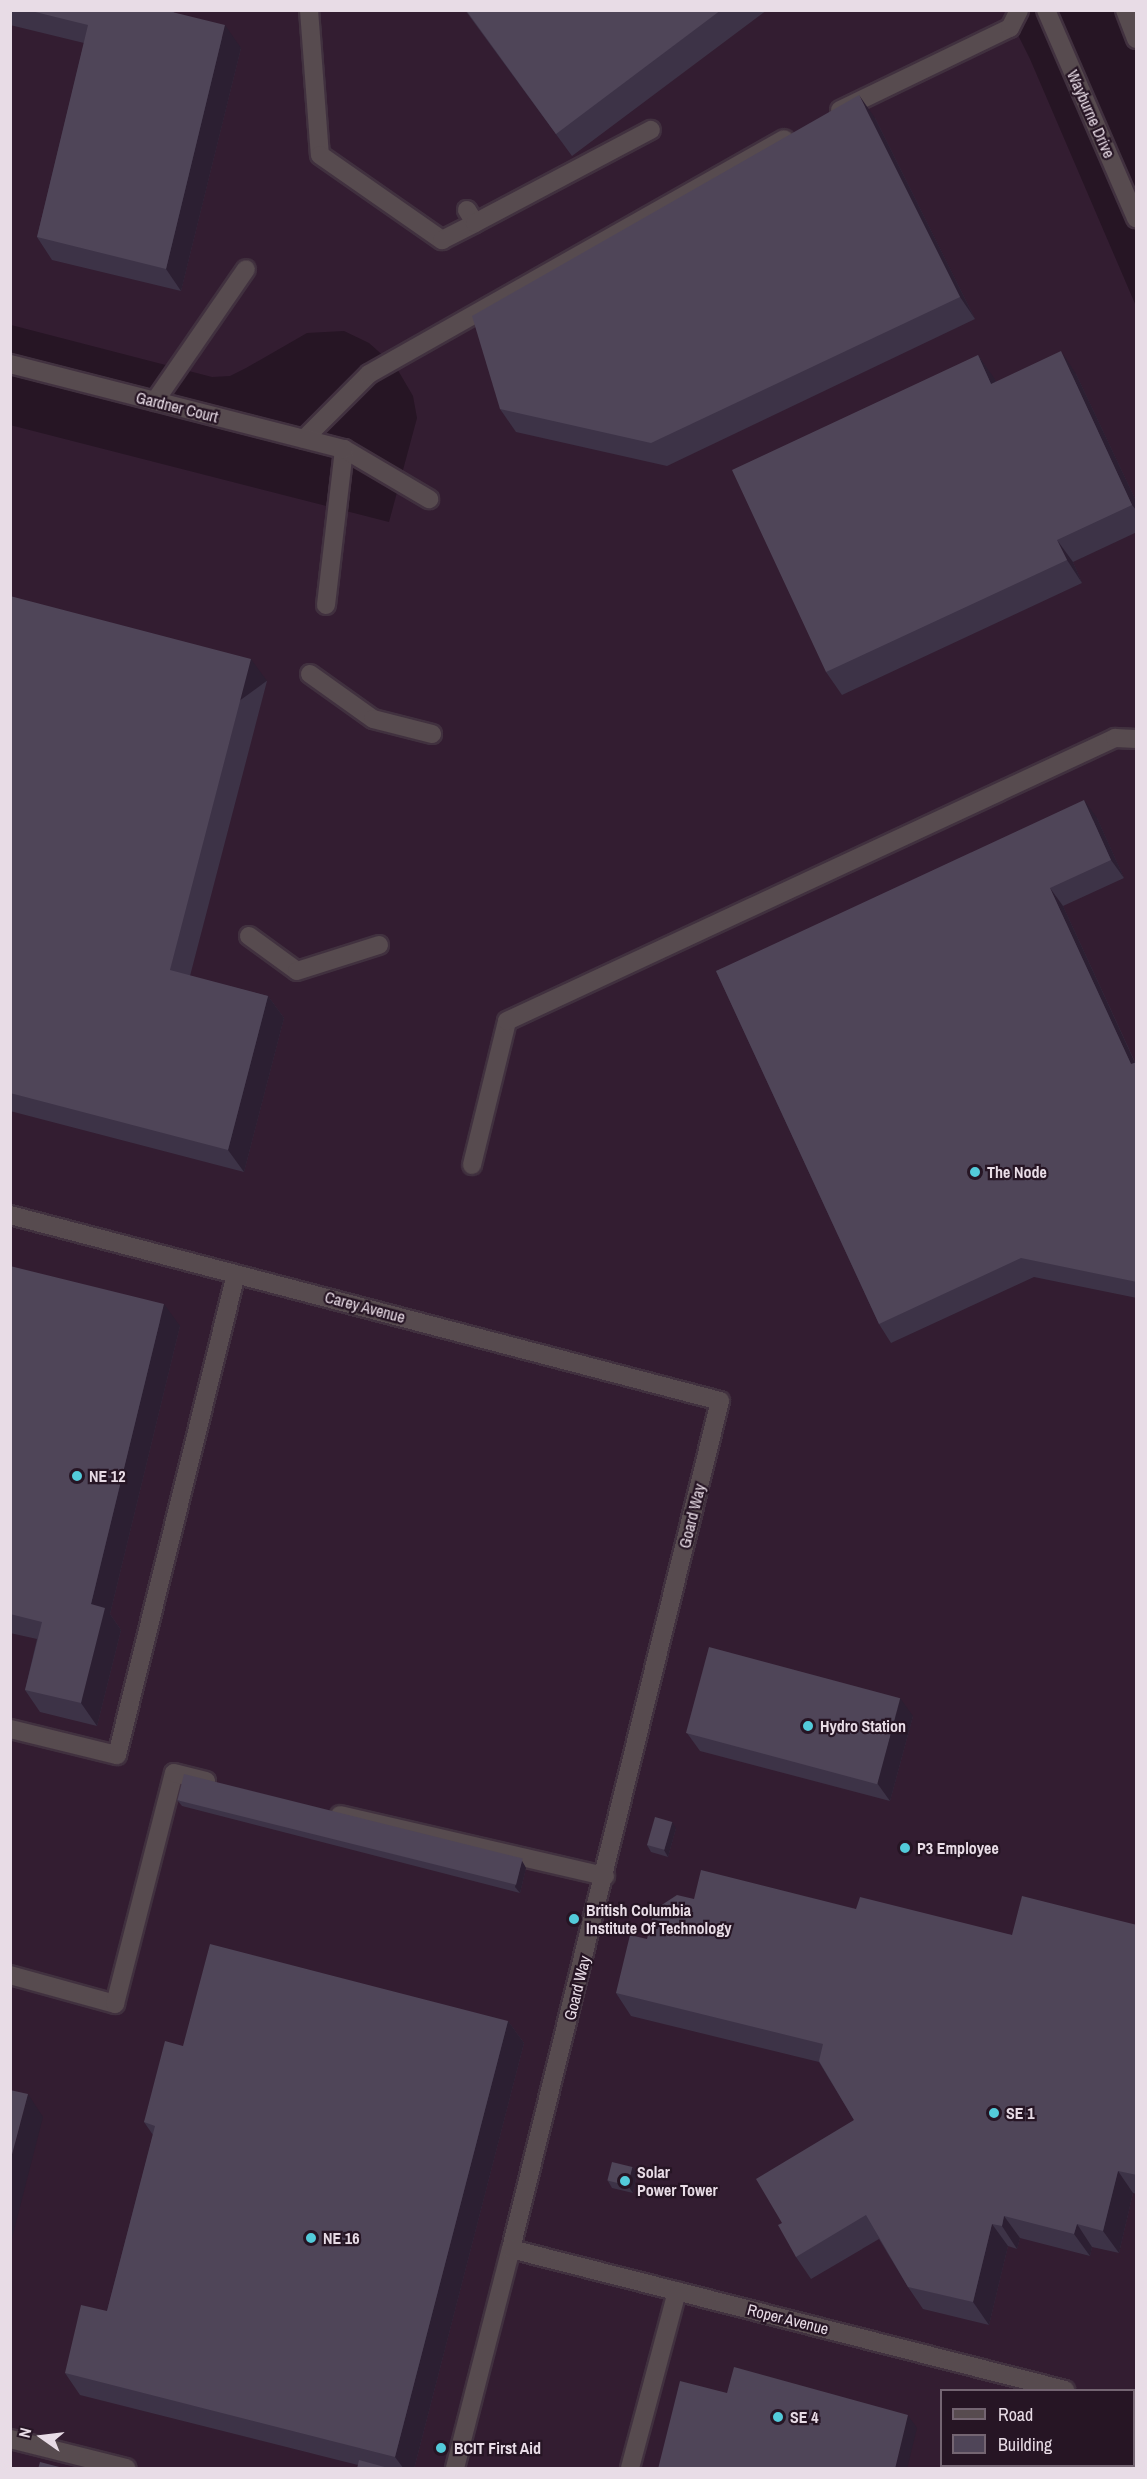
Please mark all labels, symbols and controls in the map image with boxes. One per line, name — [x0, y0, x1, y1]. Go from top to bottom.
street label: Wayburne Drive — [1063, 67, 1119, 161]
street label: Gardner Court — [134, 388, 220, 426]
place label: The Node — [987, 1162, 1047, 1182]
marker: The Node — [968, 1165, 982, 1179]
street label: Carey Avenue — [322, 1287, 408, 1327]
place label: NE 12 — [89, 1466, 125, 1486]
marker: NE 12 — [70, 1469, 84, 1483]
street label: Goard Way — [675, 1482, 709, 1550]
place label: Hydro Station — [820, 1716, 906, 1736]
marker: Hydro Station — [801, 1719, 815, 1733]
place label: P3 Employee — [917, 1838, 999, 1858]
marker: P3 Employee — [898, 1841, 912, 1855]
place label: British Columbia Institute Of Technology — [586, 1900, 732, 1938]
marker: British Columbia Institute Of Technology — [567, 1912, 581, 1926]
street label: Goard Way — [560, 1954, 594, 2022]
place label: SE 1 — [1006, 2103, 1034, 2123]
marker: SE 1 — [987, 2106, 1001, 2120]
place label: Solar Power Tower — [637, 2162, 718, 2200]
marker: Solar Power Tower — [618, 2174, 632, 2188]
place label: NE 16 — [323, 2228, 359, 2248]
marker: NE 16 — [304, 2231, 318, 2245]
street label: Roper Avenue — [745, 2300, 831, 2338]
legend — [940, 2389, 1135, 2467]
text: Road — [998, 2402, 1033, 2427]
north arrow — [12, 2407, 72, 2467]
place label: SE 4 — [790, 2407, 818, 2427]
marker: SE 4 — [771, 2410, 785, 2424]
text: N — [13, 2425, 36, 2440]
text: Building — [998, 2432, 1052, 2457]
place label: BCIT First Aid — [454, 2438, 541, 2458]
marker: BCIT First Aid — [432, 2439, 450, 2457]

